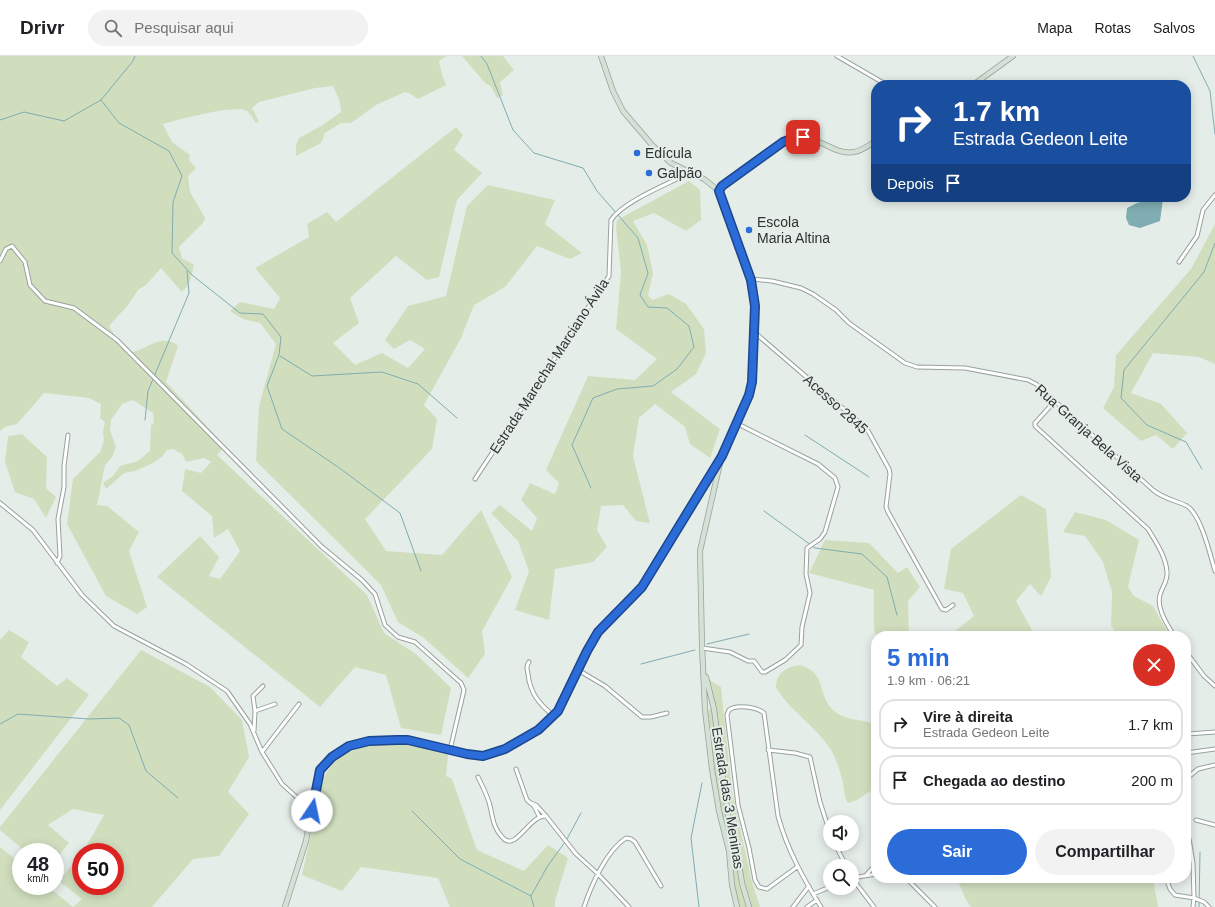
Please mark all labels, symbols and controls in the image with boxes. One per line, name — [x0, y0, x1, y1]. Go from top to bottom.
search box — [88, 10, 368, 46]
text: Drivr — [20, 17, 64, 38]
icon: search — [102, 17, 124, 39]
text: Pesquisar aqui — [134, 19, 234, 36]
text: Mapa — [1037, 20, 1072, 36]
text: Rotas — [1094, 20, 1131, 36]
text: Salvos — [1153, 20, 1195, 36]
icon: right — [887, 96, 939, 148]
text: 1.7 km — [953, 96, 1040, 127]
pin — [786, 120, 820, 154]
icon: arrive — [792, 126, 814, 148]
text: Estrada Gedeon Leite — [953, 129, 1128, 149]
place label: Edícula — [645, 145, 692, 161]
marker: Edícula — [632, 148, 642, 158]
place label: Galpão — [657, 165, 702, 181]
marker: Galpão — [644, 168, 654, 178]
icon: arrive — [942, 172, 964, 194]
text: Depois — [887, 175, 934, 192]
place label: Escola Maria Altina — [757, 214, 830, 246]
marker: Escola Maria Altina — [744, 225, 754, 235]
street label: Estrada Marechal Marciano Ávila — [486, 275, 612, 456]
street label: Acesso 2845 — [801, 371, 872, 437]
street label: Rua Granja Bela Vista — [1032, 381, 1146, 485]
text: 5 min — [887, 644, 950, 671]
button: close — [1133, 644, 1175, 686]
text: 1.9 km · 06:21 — [887, 673, 970, 688]
text: Vire à direita — [923, 708, 1013, 725]
icon: right — [889, 713, 911, 735]
text: 1.7 km — [1128, 716, 1173, 733]
text: Estrada Gedeon Leite — [923, 725, 1049, 740]
street label: Estrada das 3 Meninas — [709, 726, 747, 870]
icon: arrive — [889, 769, 911, 791]
text: Chegada ao destino — [923, 772, 1066, 789]
text: 200 m — [1131, 772, 1173, 789]
position arrow — [291, 790, 333, 832]
map controls — [823, 815, 859, 895]
button: sound — [823, 815, 859, 851]
button: Sair — [887, 829, 1027, 875]
button: Compartilhar — [1035, 829, 1175, 875]
speed limit sign: 50 — [72, 843, 124, 895]
text: 48 — [27, 853, 49, 875]
button: search — [823, 859, 859, 895]
text: km/h — [27, 873, 49, 884]

